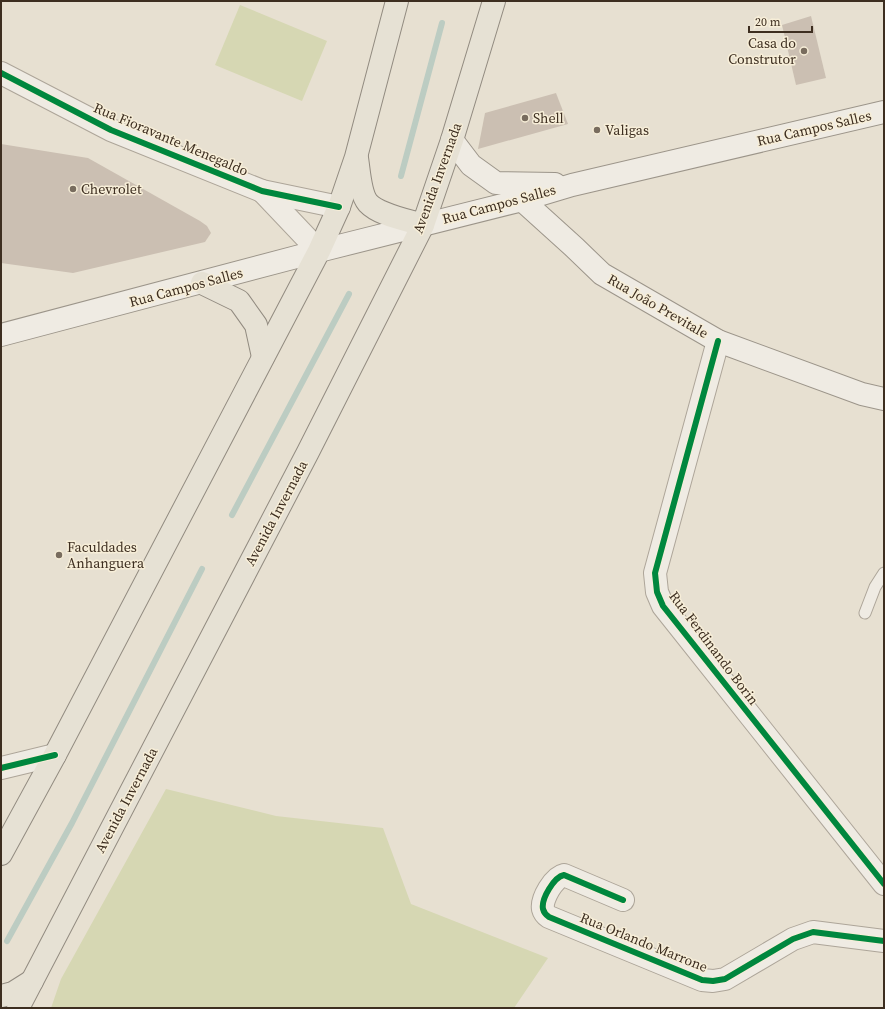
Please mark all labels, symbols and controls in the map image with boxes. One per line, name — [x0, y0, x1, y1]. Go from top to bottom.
scale bar — [749, 8, 812, 34]
text: 20 m — [755, 14, 781, 30]
place label: Casa do Construtor — [728, 33, 796, 69]
marker: Casa do Construtor — [799, 46, 809, 56]
street label: Rua Fioravante Menegaldo — [91, 97, 252, 181]
street label: Rua Campos Salles — [755, 105, 873, 151]
place label: Shell — [533, 108, 564, 128]
marker: Shell — [520, 113, 530, 123]
street label: Avenida Invernada — [408, 119, 467, 236]
place label: Valigas — [605, 120, 649, 140]
marker: Valigas — [592, 125, 602, 135]
place label: Chevrolet — [81, 179, 142, 199]
street label: Rua Campos Salles — [440, 179, 558, 229]
marker: Chevrolet — [68, 184, 78, 194]
street label: Rua Campos Salles — [127, 262, 245, 312]
street label: Rua João Previtale — [604, 269, 712, 343]
street label: Avenida Invernada — [240, 456, 313, 569]
place label: Faculdades Anhanguera — [67, 537, 145, 573]
marker: Faculdades Anhanguera — [54, 550, 64, 560]
street label: Rua Ferdinando Borin — [664, 587, 764, 710]
street label: Avenida Invernada — [90, 743, 163, 856]
street label: Rua Orlando Marrone — [577, 907, 711, 977]

